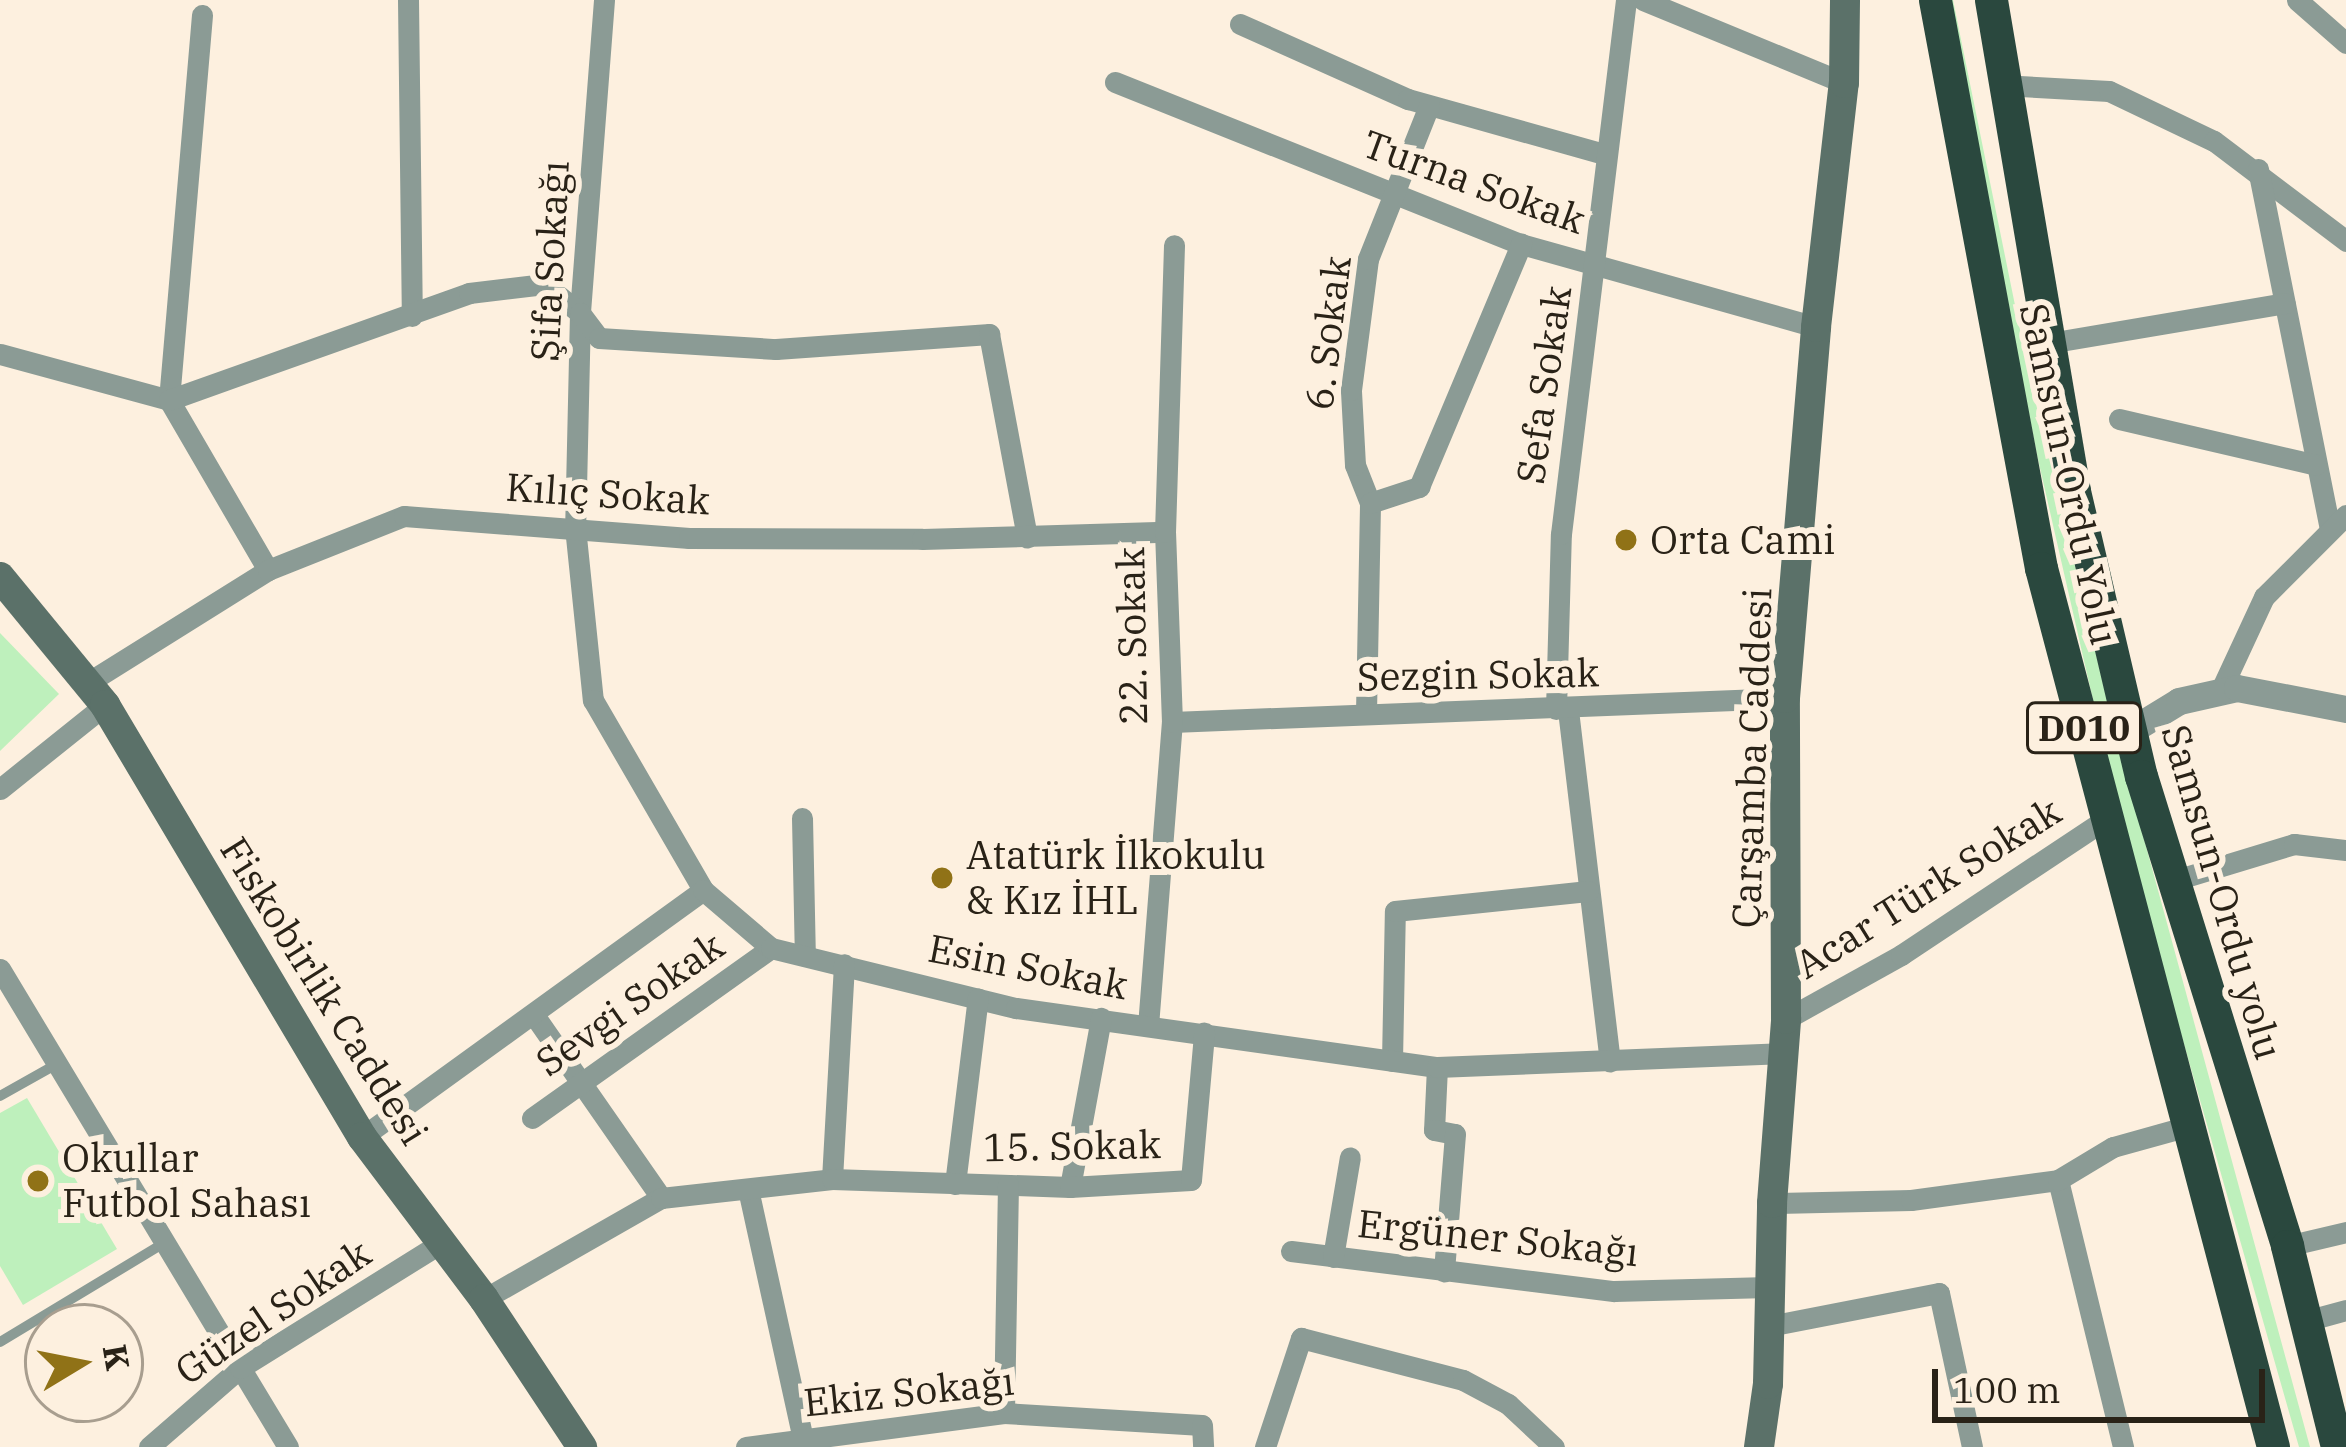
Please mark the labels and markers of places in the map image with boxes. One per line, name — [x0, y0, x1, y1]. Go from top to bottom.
place label: Orta Cami — [1650, 517, 1835, 563]
marker: Orta Cami — [1613, 527, 1639, 553]
place label: Atatürk İlkokulu & Kız İHL — [966, 833, 1266, 924]
marker: Atatürk İlkokulu & Kız İHL — [929, 865, 955, 891]
place label: Okullar Futbol Sahası — [62, 1136, 311, 1227]
marker: Okullar Futbol Sahası — [25, 1168, 51, 1194]

